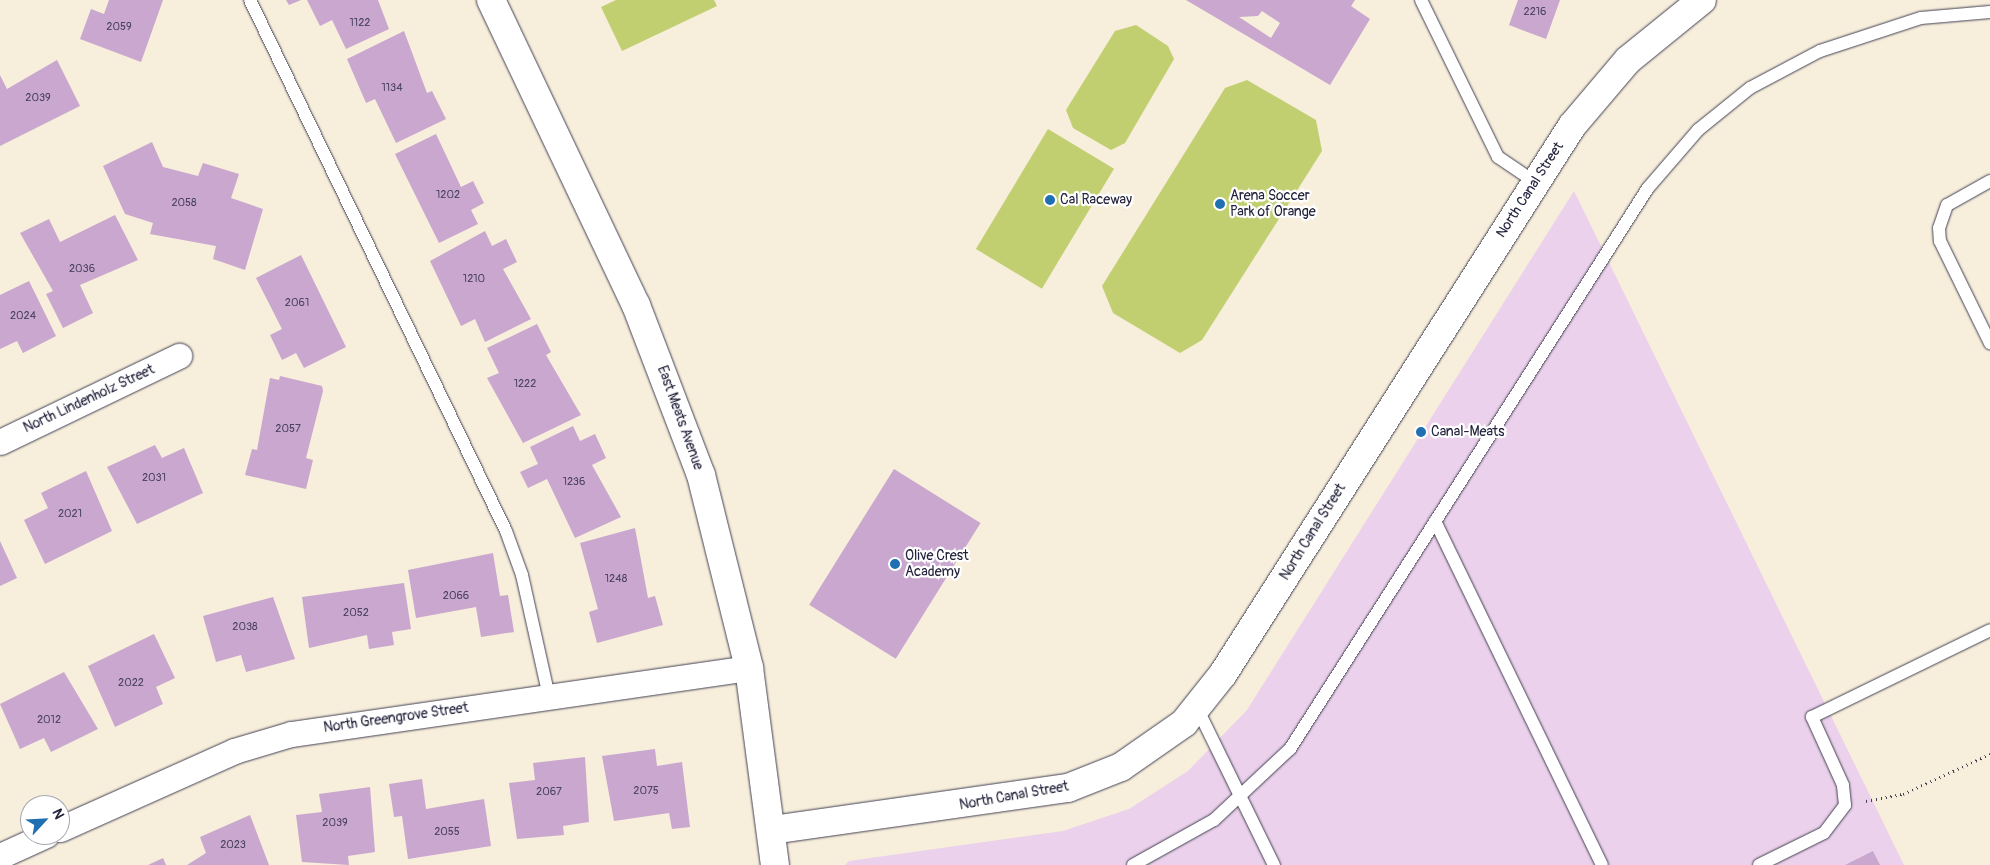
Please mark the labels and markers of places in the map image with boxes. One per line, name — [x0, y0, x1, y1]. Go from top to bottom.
place label: Arena Soccer Park of Orange — [1230, 188, 1316, 220]
place label: Cal Raceway — [1060, 192, 1132, 208]
marker: Cal Raceway — [1044, 194, 1056, 206]
marker: Arena Soccer Park of Orange — [1214, 198, 1226, 210]
place label: Canal-Meats — [1431, 424, 1504, 440]
marker: Canal-Meats — [1415, 426, 1427, 438]
place label: Olive Crest Academy — [905, 548, 969, 580]
marker: Olive Crest Academy — [889, 558, 901, 570]

